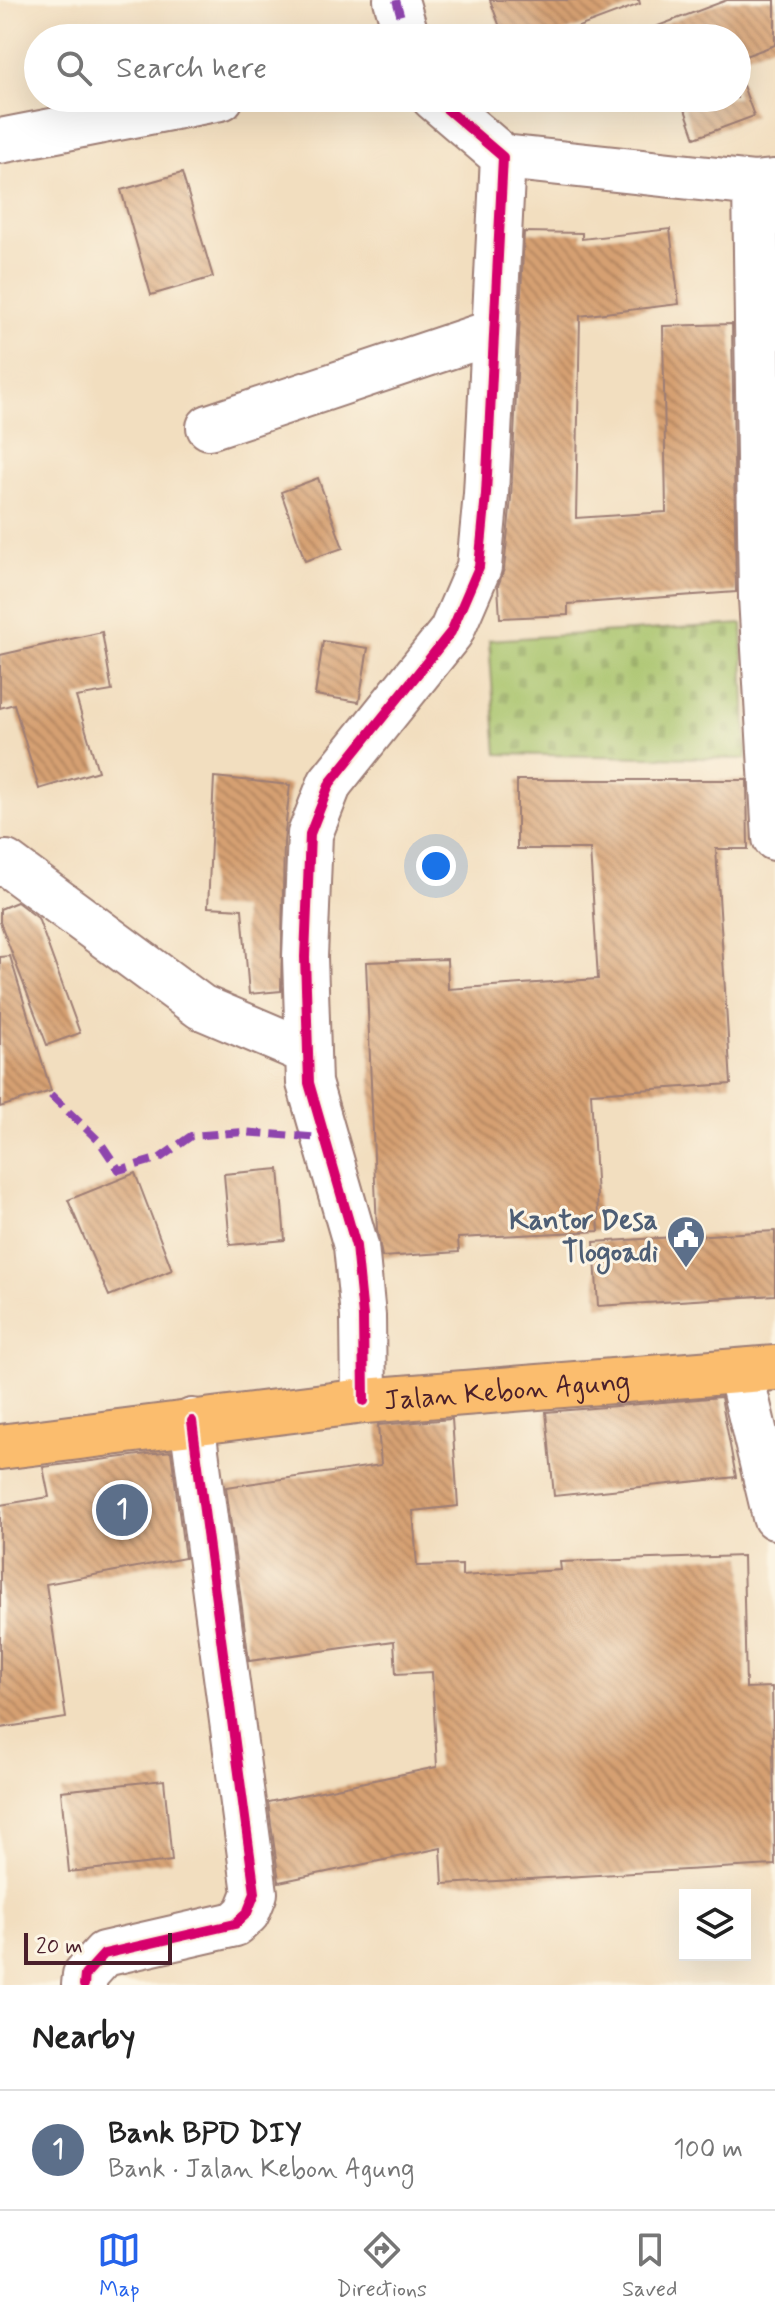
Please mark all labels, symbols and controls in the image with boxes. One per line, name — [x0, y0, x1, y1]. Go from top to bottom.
search box — [24, 24, 751, 112]
icon: search — [52, 46, 96, 90]
text: Search here — [116, 49, 267, 88]
your location — [416, 846, 456, 886]
place label: Kantor Desa Tlogoadi — [509, 1203, 658, 1275]
public building icon: Kantor Desa Tlogoadi — [665, 1214, 707, 1269]
street label: Jalan Kebon Agung — [382, 1364, 631, 1420]
pin: 1 — [96, 1480, 148, 1540]
map controls — [679, 1889, 751, 1961]
button: layers — [679, 1889, 751, 1961]
scale bar — [24, 1929, 172, 1965]
text: 20 m — [36, 1933, 83, 1961]
text: Nearby — [32, 2015, 136, 2060]
text: Bank BPD DIY — [108, 2114, 301, 2153]
text: 1 — [52, 2133, 64, 2167]
text: 100 m — [673, 2133, 743, 2167]
text: Bank · Jalan Kebon Agung — [108, 2153, 414, 2187]
tab: Map — [97, 2228, 141, 2304]
tab: Directions — [336, 2228, 427, 2304]
tab: Saved — [622, 2228, 677, 2304]

